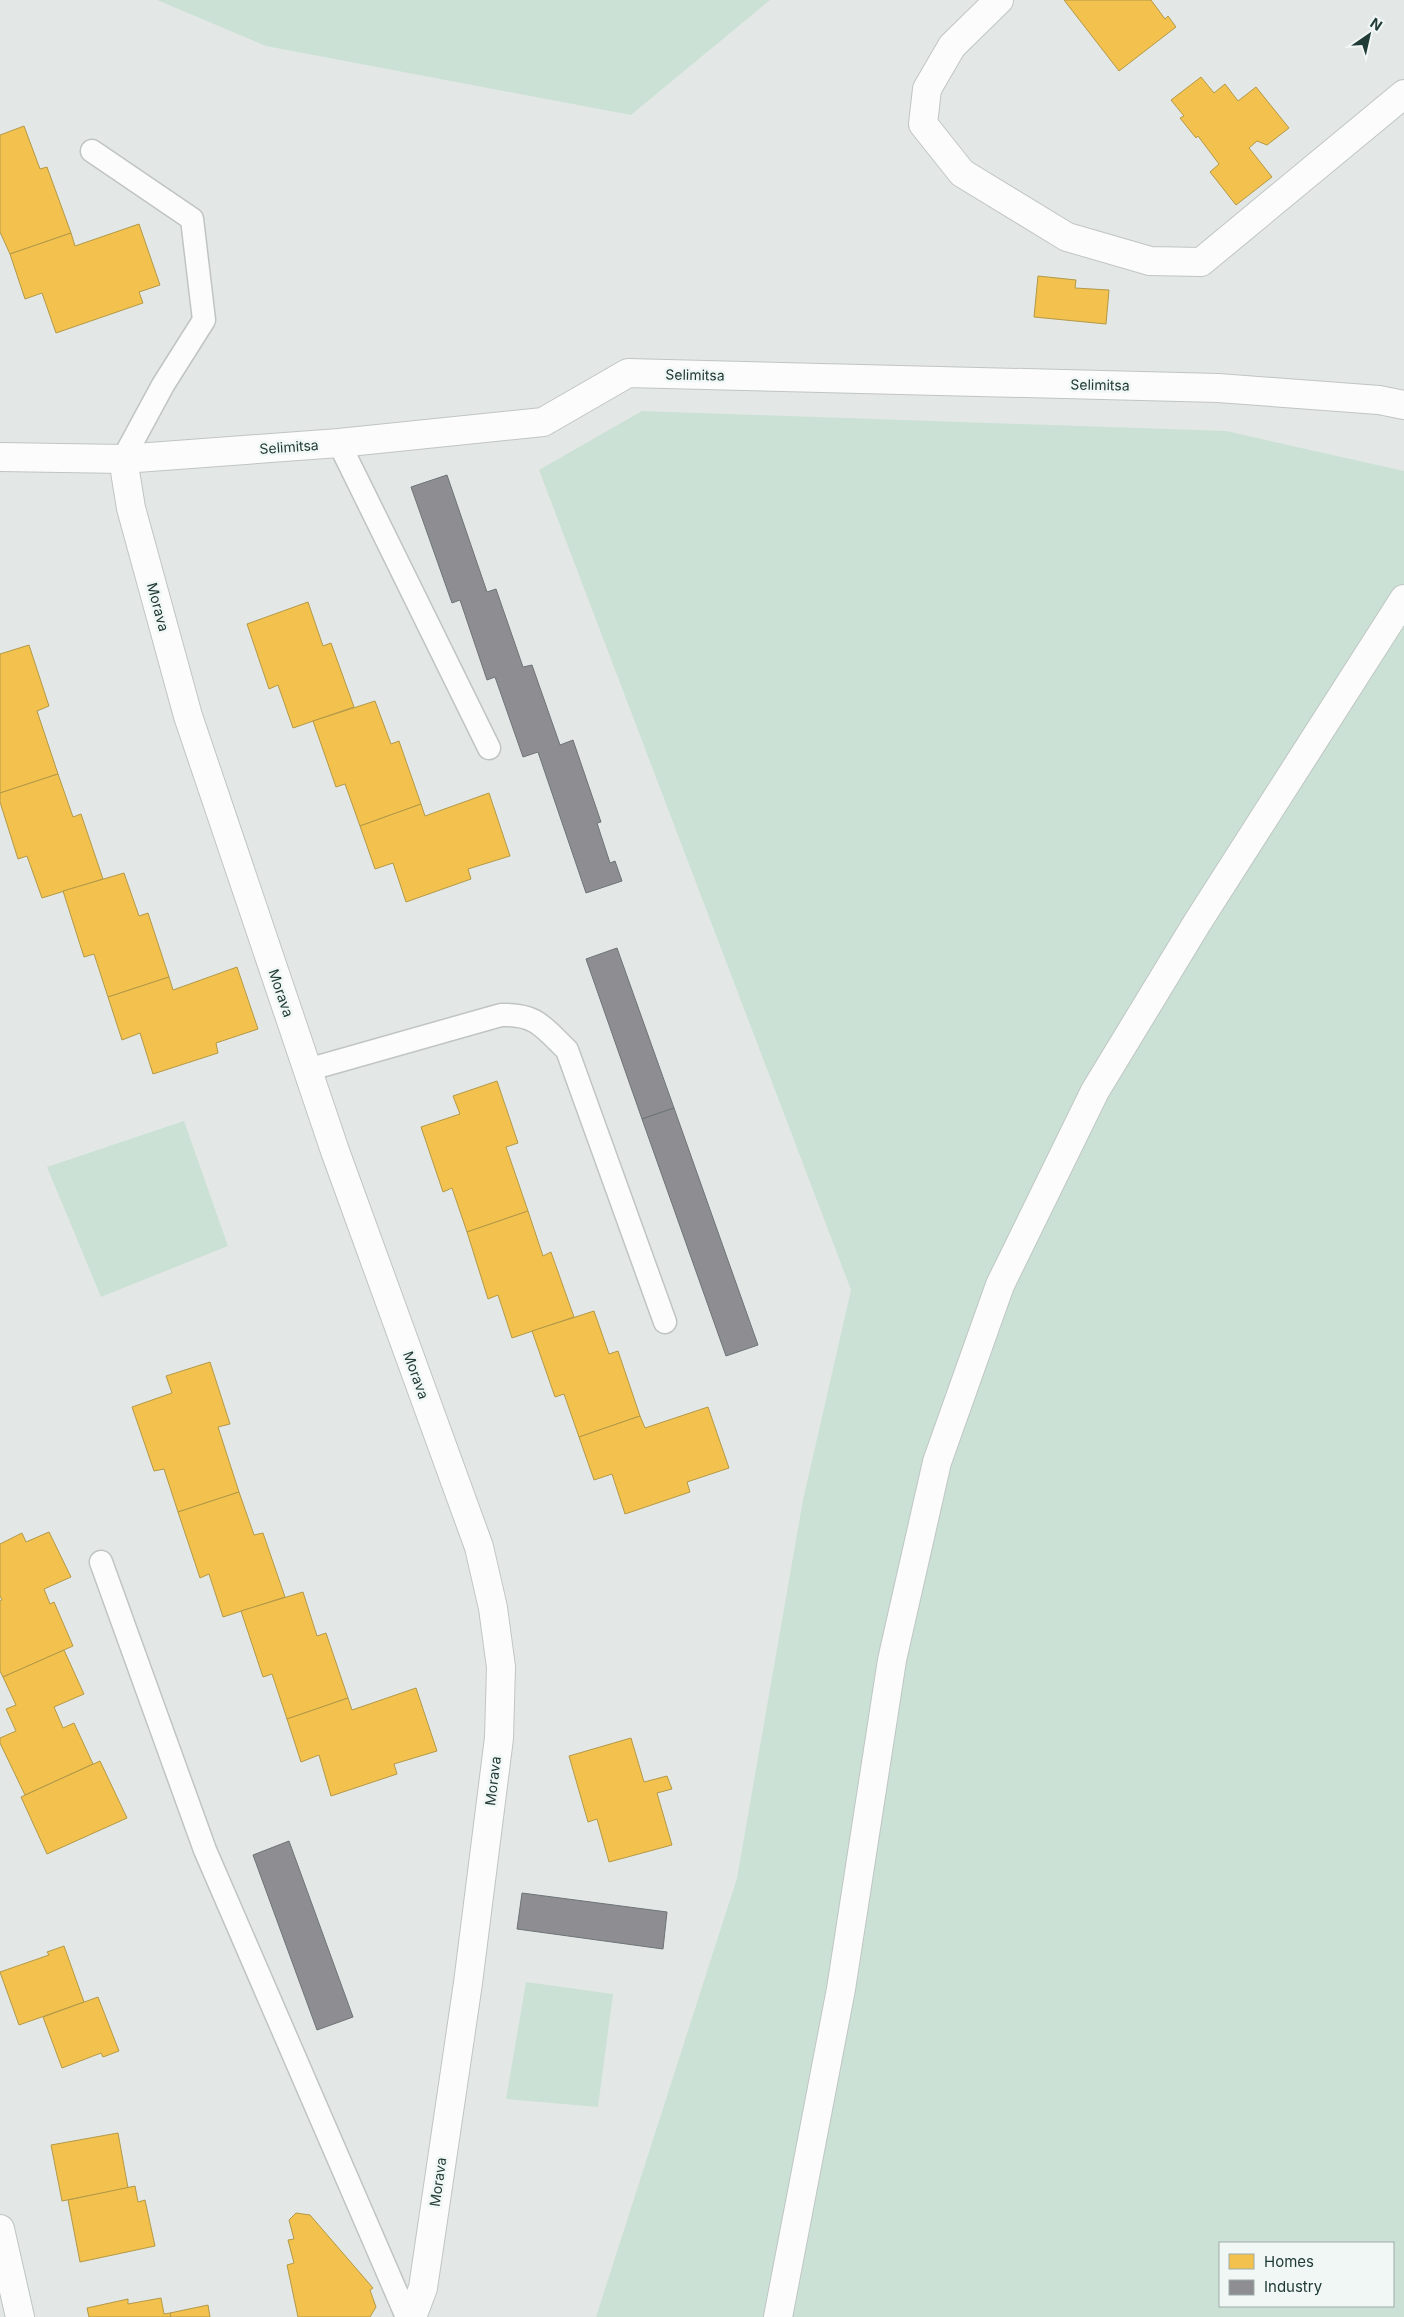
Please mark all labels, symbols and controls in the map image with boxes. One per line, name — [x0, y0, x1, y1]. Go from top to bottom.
north arrow — [1344, 10, 1394, 60]
text: N — [1367, 14, 1386, 34]
street label: Selimitsa — [665, 365, 725, 384]
street label: Selimitsa — [1070, 375, 1130, 394]
street label: Selimitsa — [259, 436, 319, 457]
street label: Morava — [144, 581, 173, 633]
street label: Morava — [265, 967, 298, 1019]
street label: Morava — [400, 1349, 433, 1401]
street label: Morava — [481, 1755, 504, 1807]
street label: Morava — [426, 2156, 449, 2208]
legend — [1219, 2242, 1394, 2307]
text: Homes — [1264, 2252, 1314, 2271]
text: Industry — [1264, 2277, 1323, 2296]

